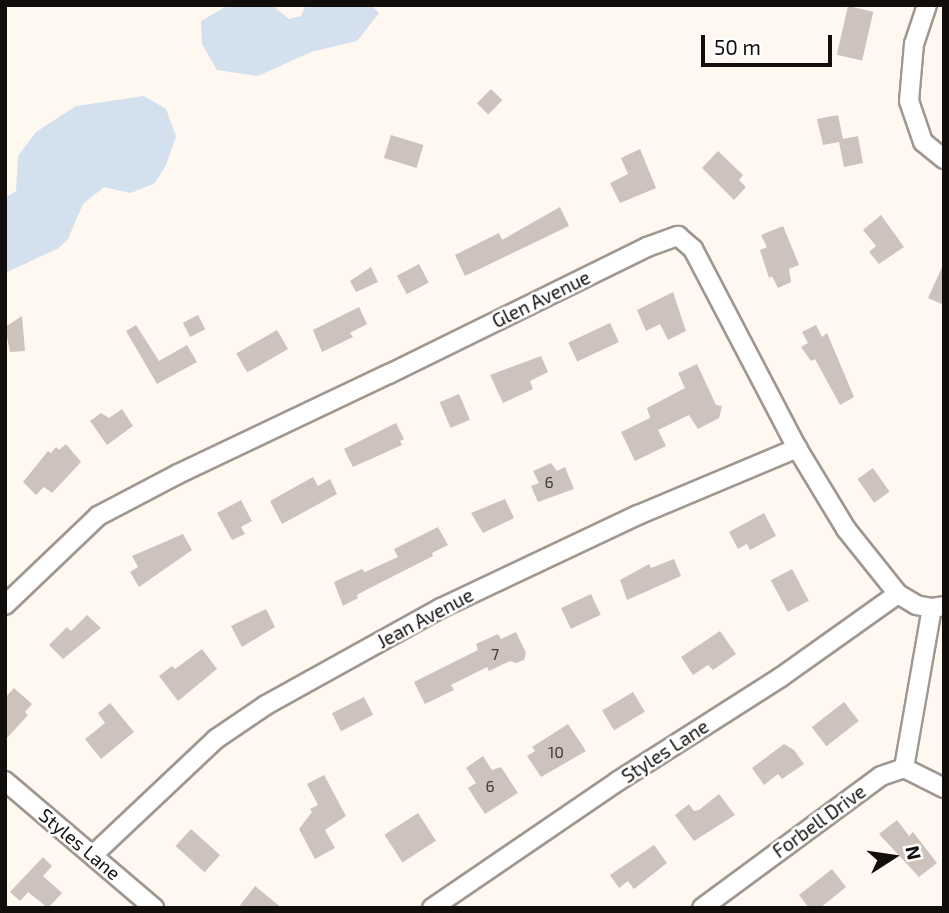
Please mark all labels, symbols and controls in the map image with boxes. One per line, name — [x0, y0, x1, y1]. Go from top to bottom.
scale bar — [704, 21, 835, 65]
text: 50 m — [714, 34, 761, 59]
street label: Glen Avenue — [488, 265, 594, 333]
house number: 6 — [544, 472, 554, 492]
street label: Jean Avenue — [373, 583, 477, 653]
house number: 7 — [491, 644, 499, 664]
street label: Styles Lane — [617, 714, 713, 788]
house number: 10 — [548, 742, 564, 762]
house number: 6 — [485, 776, 495, 796]
street label: Forbell Drive — [768, 779, 870, 863]
street label: Styles Lane — [35, 803, 125, 885]
north arrow — [858, 822, 928, 892]
text: N — [901, 843, 927, 862]

